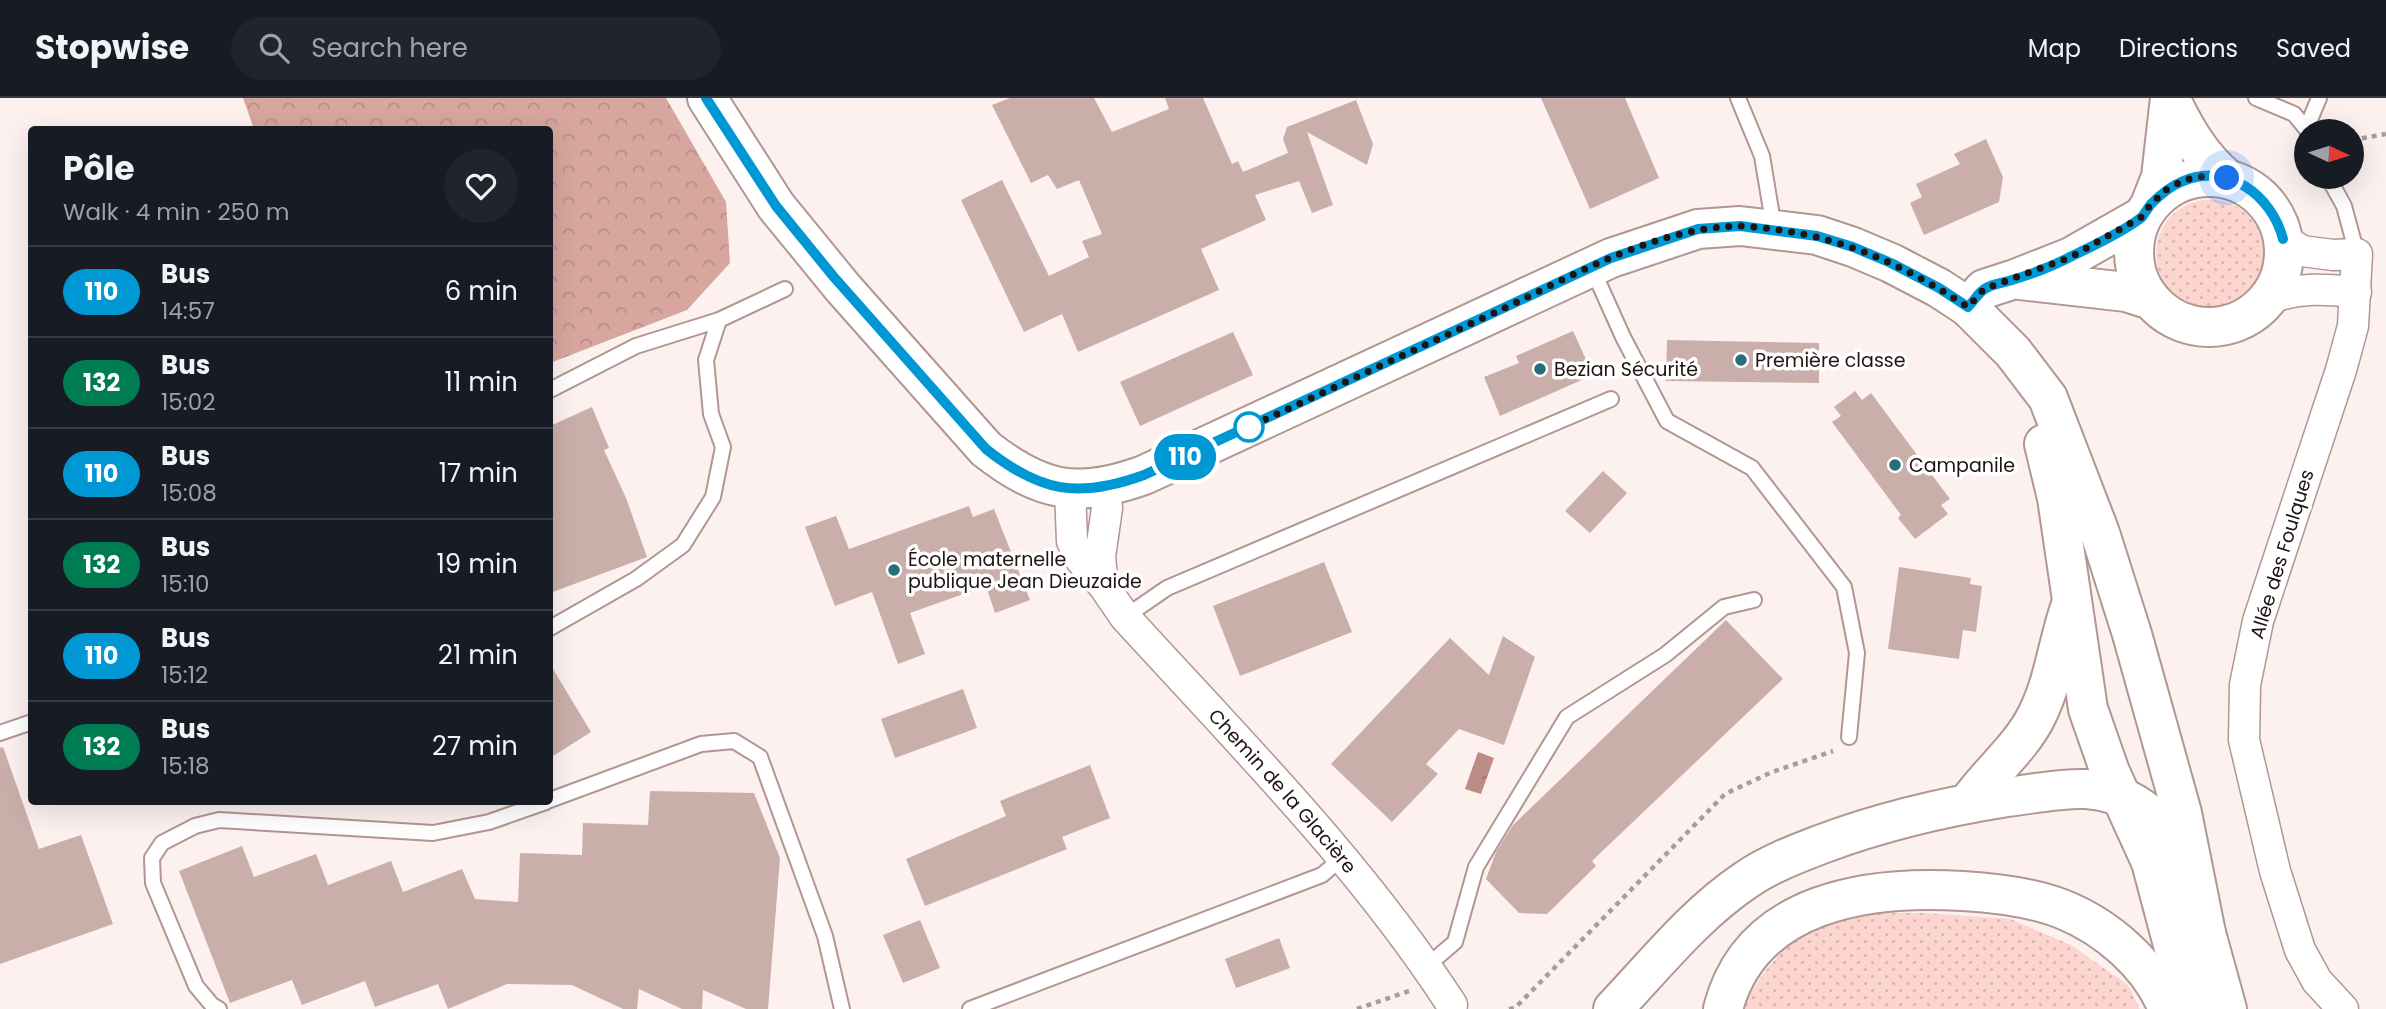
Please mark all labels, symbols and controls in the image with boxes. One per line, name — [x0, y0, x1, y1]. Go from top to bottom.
search box — [231, 17, 721, 80]
text: Stopwise — [35, 24, 189, 71]
icon: search — [255, 29, 293, 67]
text: Search here — [311, 30, 468, 66]
text: Map — [2028, 32, 2081, 65]
text: Directions — [2119, 32, 2238, 65]
text: Saved — [2276, 32, 2351, 65]
north arrow — [2294, 119, 2364, 189]
map controls — [2294, 119, 2364, 189]
text: Pôle — [63, 145, 135, 192]
button: heart — [444, 149, 518, 223]
your location — [2209, 160, 2244, 195]
text: Walk · 4 min · 250 m — [63, 196, 289, 228]
text: Bus — [161, 256, 210, 292]
text: 6 min — [445, 273, 518, 309]
text: 110 — [85, 275, 118, 308]
text: 14:57 — [161, 295, 215, 327]
text: Bus — [161, 347, 210, 383]
place label: Première classe — [1755, 347, 1906, 374]
marker: Première classe — [1733, 352, 1749, 368]
place label: Bezian Sécurité — [1554, 356, 1698, 383]
marker: Bezian Sécurité — [1532, 361, 1548, 377]
text: 11 min — [445, 364, 518, 400]
text: 132 — [83, 366, 120, 399]
text: 15:02 — [161, 386, 215, 418]
unlabelled marker — [1234, 412, 1264, 442]
line badge: 110 — [1145, 434, 1225, 480]
text: Bus — [161, 438, 210, 474]
text: 110 — [1168, 440, 1202, 473]
place label: Campanile — [1909, 452, 2015, 479]
text: 17 min — [439, 455, 518, 491]
text: 110 — [85, 457, 118, 490]
marker: Campanile — [1887, 457, 1903, 473]
street label: Allée des Foulques — [2243, 466, 2321, 642]
text: 15:08 — [161, 477, 217, 509]
text: Bus — [161, 529, 210, 565]
text: 19 min — [437, 546, 518, 582]
place label: École maternelle publique Jean Dieuzaide — [908, 546, 1142, 595]
text: 132 — [83, 548, 120, 581]
marker: École maternelle publique Jean Dieuzaide — [886, 562, 902, 578]
text: 15:10 — [161, 568, 210, 600]
text: Bus — [161, 620, 210, 656]
text: 21 min — [438, 637, 518, 673]
text: 110 — [85, 639, 118, 672]
text: 15:12 — [161, 659, 208, 691]
street label: Chemin de la Glacière — [1203, 703, 1363, 879]
text: Bus — [161, 711, 210, 747]
text: 27 min — [432, 728, 518, 764]
text: 132 — [83, 730, 120, 763]
text: 15:18 — [161, 750, 210, 782]

